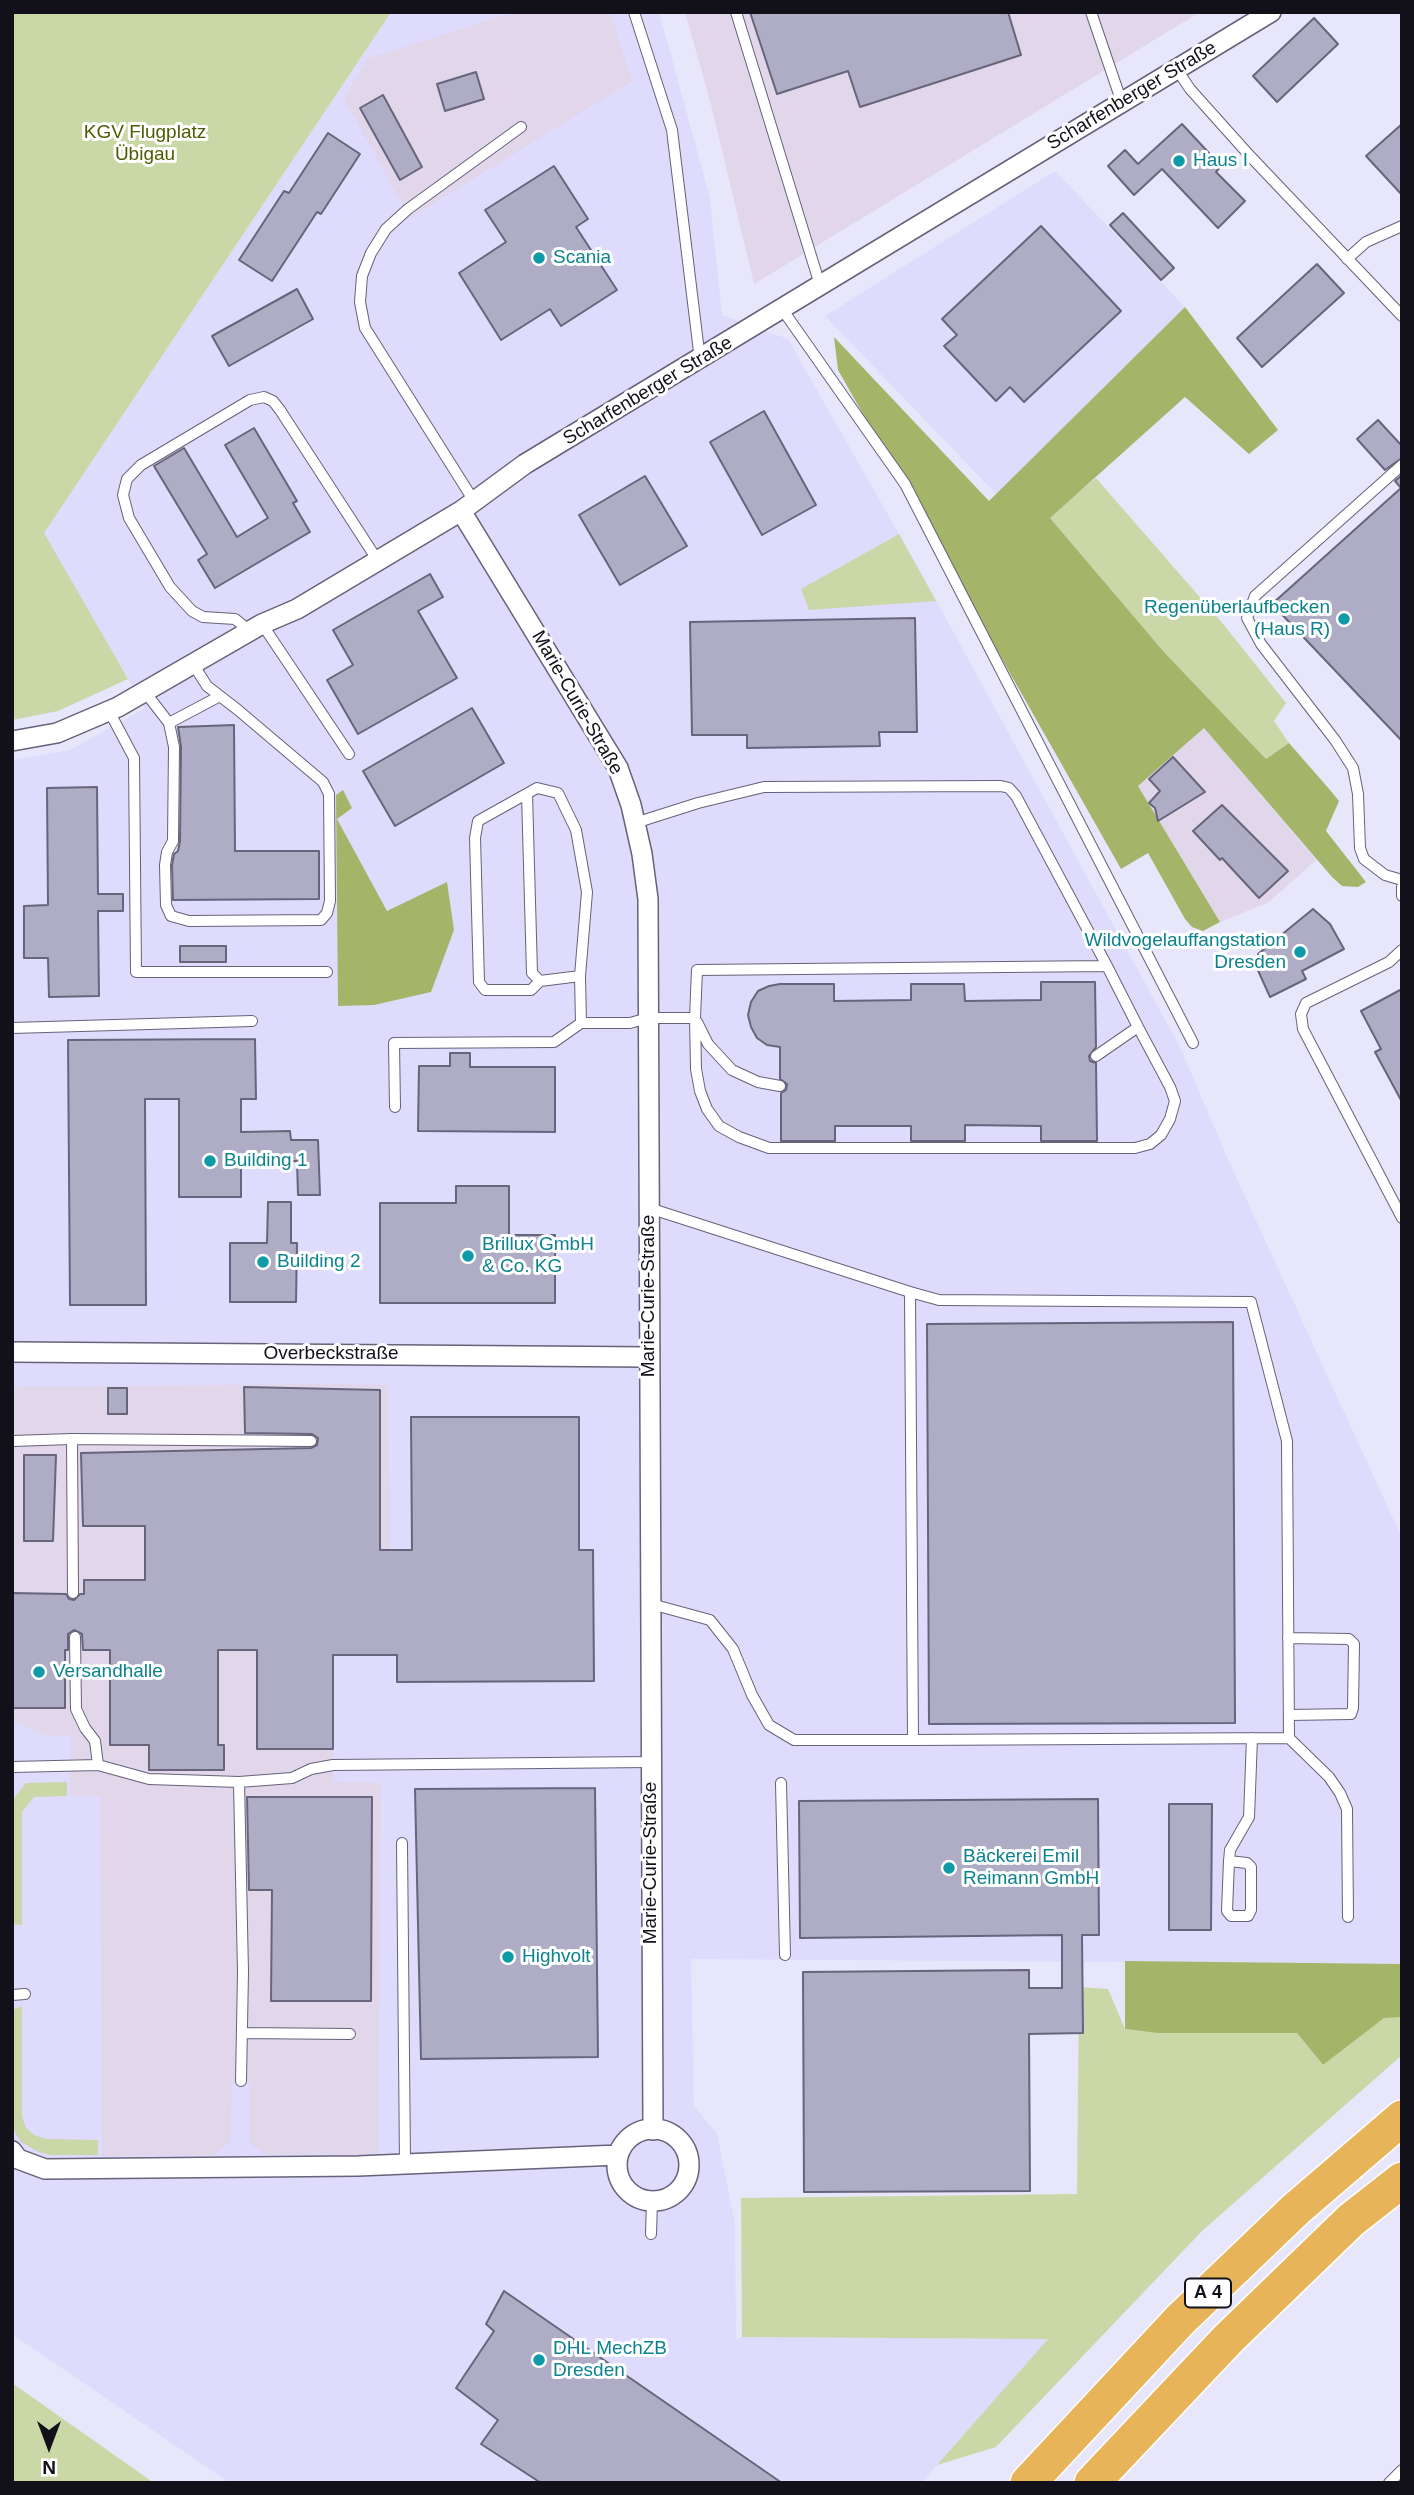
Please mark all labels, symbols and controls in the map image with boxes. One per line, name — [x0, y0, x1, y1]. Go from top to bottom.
street label: Scharfenberger Straße — [1043, 36, 1221, 156]
park label: KGV Flugplatz Übigau — [84, 122, 206, 166]
place label: Haus I — [1193, 150, 1248, 172]
marker: Haus I — [1171, 153, 1187, 169]
place label: Scania — [553, 247, 611, 269]
marker: Scania — [531, 250, 547, 266]
street label: Scharfenberger Straße — [559, 331, 737, 451]
place label: Regenüberlaufbecken (Haus R) — [1144, 597, 1330, 641]
marker: Regenüberlaufbecken (Haus R) — [1336, 611, 1352, 627]
street label: Marie-Curie-Straße — [526, 627, 628, 779]
place label: Wildvogelauffangstation Dresden — [1085, 930, 1286, 974]
marker: Wildvogelauffangstation Dresden — [1292, 944, 1308, 960]
place label: Building 1 — [224, 1150, 307, 1172]
marker: Building 1 — [202, 1153, 218, 1169]
street label: Marie-Curie-Straße — [638, 1215, 660, 1377]
place label: Brillux GmbH & Co. KG — [482, 1234, 594, 1278]
marker: Brillux GmbH & Co. KG — [460, 1248, 476, 1264]
place label: Building 2 — [277, 1251, 360, 1273]
marker: Building 2 — [255, 1254, 271, 1270]
street label: Overbeckstraße — [263, 1343, 399, 1365]
place label: Versandhalle — [53, 1661, 163, 1683]
marker: Versandhalle — [31, 1664, 47, 1680]
street label: Marie-Curie-Straße — [640, 1782, 662, 1944]
place label: Bäckerei Emil Reimann GmbH — [963, 1846, 1099, 1890]
marker: Bäckerei Emil Reimann GmbH — [941, 1860, 957, 1876]
place label: Highvolt — [522, 1946, 591, 1968]
marker: Highvolt — [500, 1949, 516, 1965]
road number: A 4 — [1185, 2278, 1231, 2308]
place label: DHL MechZB Dresden — [553, 2338, 667, 2382]
marker: DHL MechZB Dresden — [531, 2352, 547, 2368]
north arrow — [14, 2411, 84, 2481]
text: N — [42, 2457, 56, 2478]

